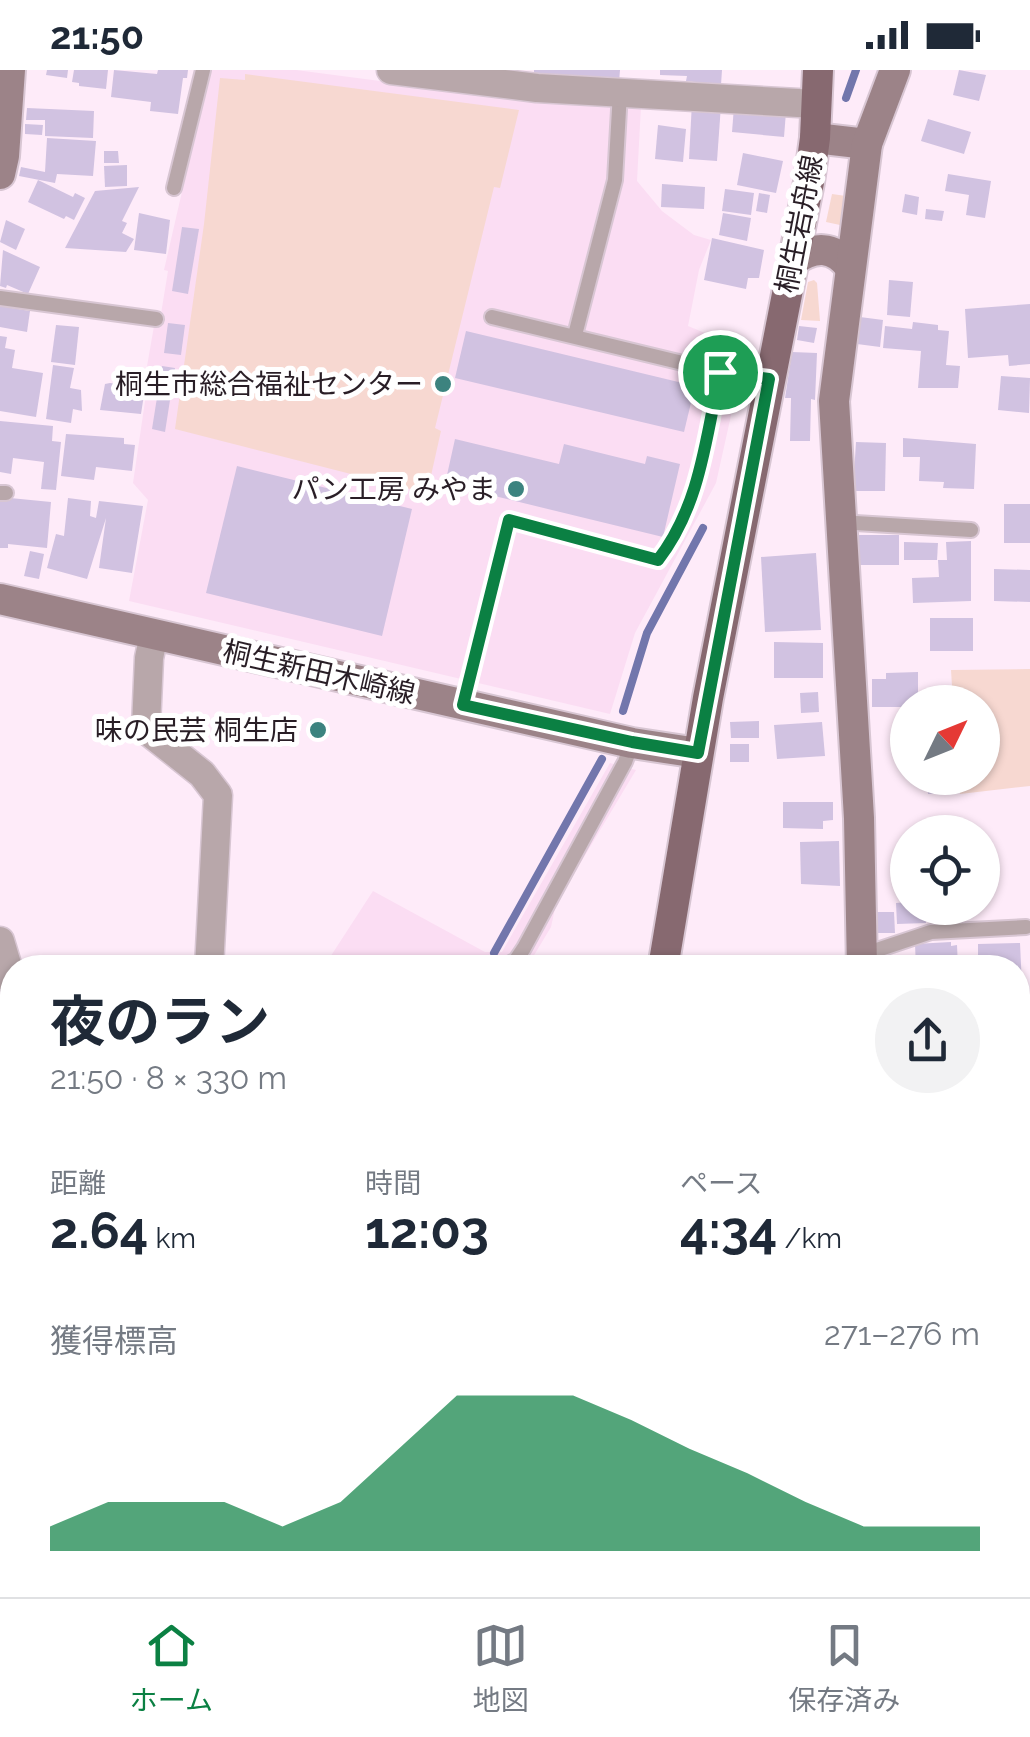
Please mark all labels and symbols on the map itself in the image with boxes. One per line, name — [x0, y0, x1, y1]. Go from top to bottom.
street label: 桐生岩舟線 — [770, 152, 829, 296]
pin — [678, 330, 763, 415]
place label: 桐生市総合福祉センター — [115, 368, 423, 401]
marker: 桐生市総合福祉センター — [432, 373, 454, 395]
place label: パン工房 みやま — [291, 473, 496, 506]
marker: パン工房 みやま — [505, 478, 527, 500]
street label: 桐生新田木崎線 — [220, 634, 418, 711]
north arrow — [890, 685, 1000, 795]
place label: 味の民芸 桐生店 — [95, 714, 298, 747]
marker: 味の民芸 桐生店 — [307, 719, 329, 741]

